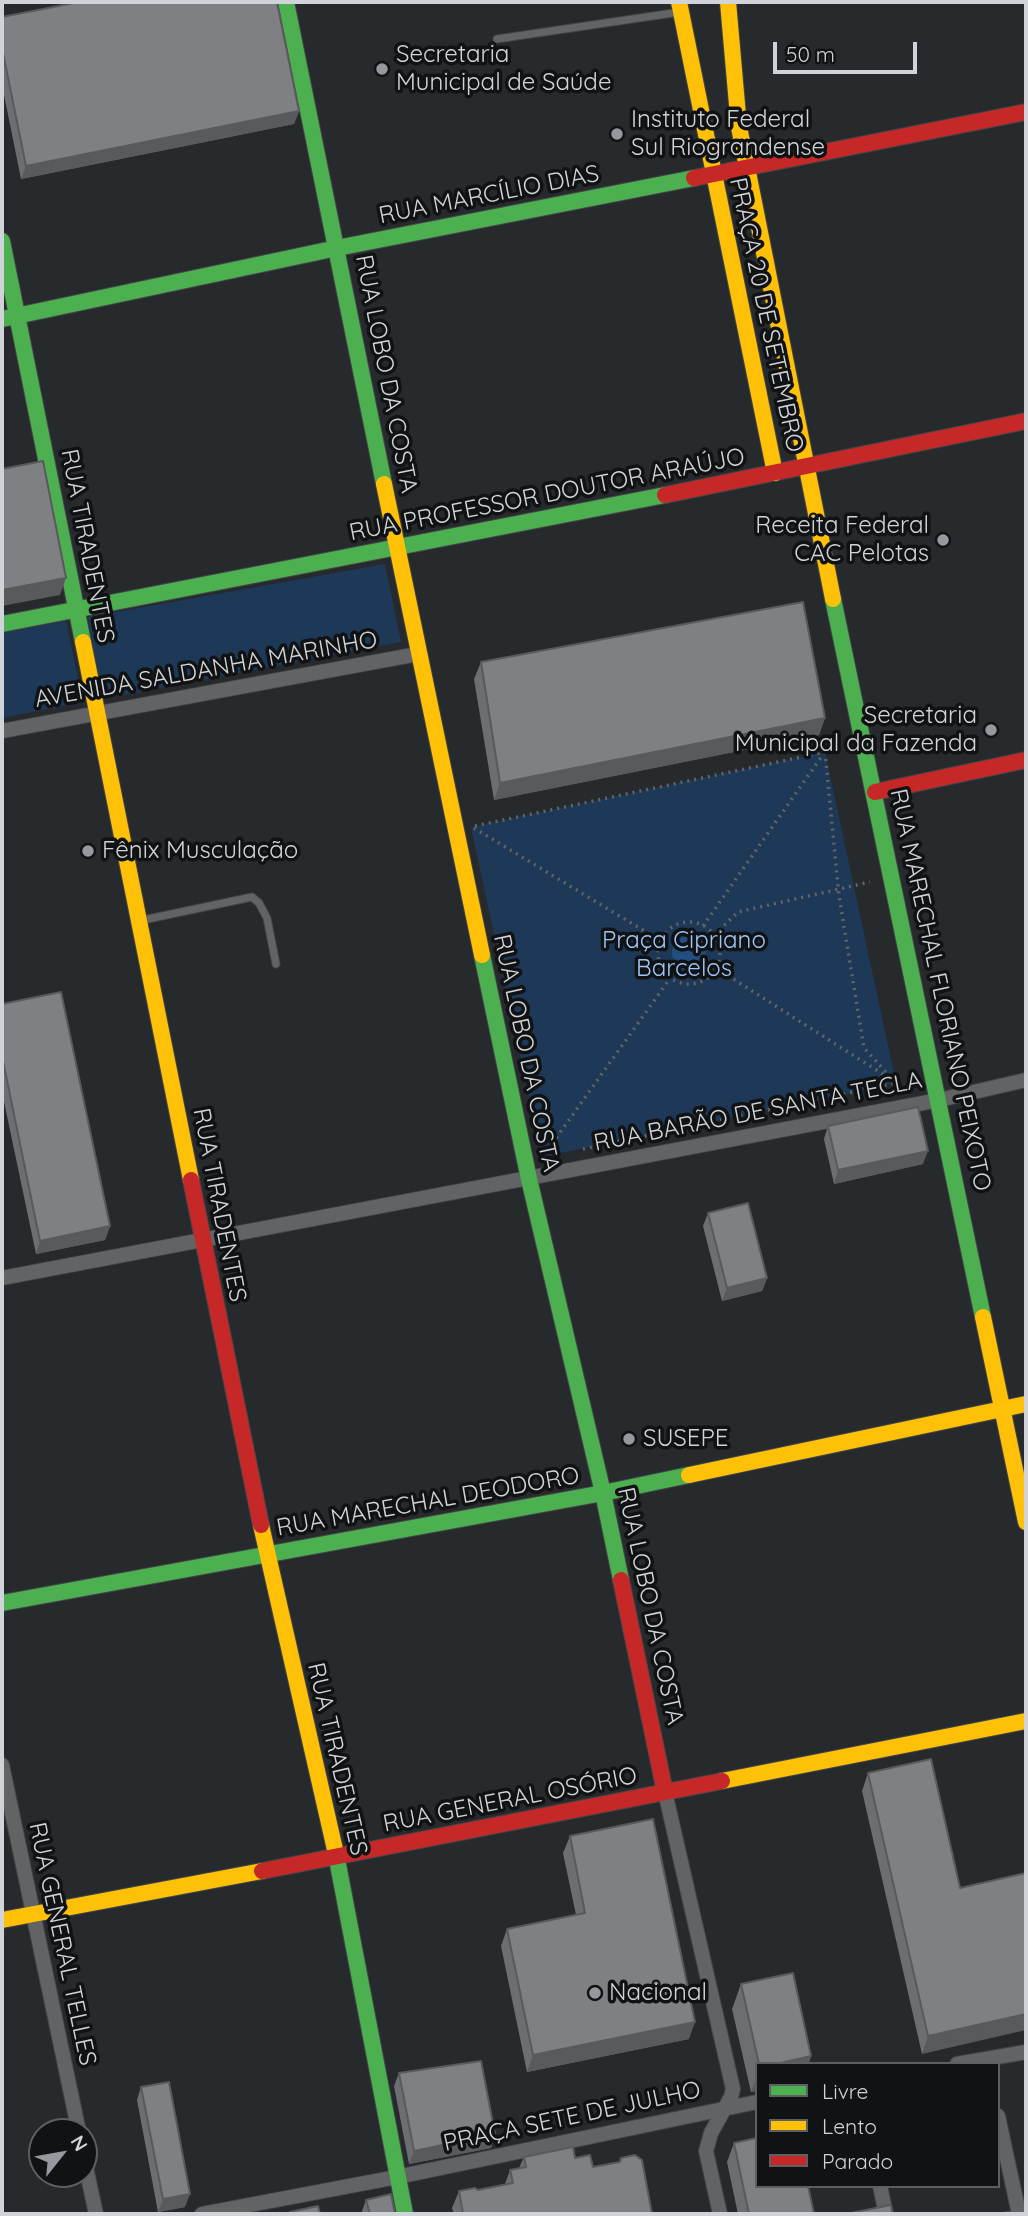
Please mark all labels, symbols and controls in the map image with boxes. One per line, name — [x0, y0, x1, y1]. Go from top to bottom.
scale bar — [776, 28, 920, 72]
place label: Secretaria Municipal de Saúde — [396, 41, 611, 97]
text: 50 m — [786, 41, 835, 67]
marker: Secretaria Municipal de Saúde — [374, 61, 390, 77]
place label: Instituto Federal Sul Riograndense — [631, 106, 825, 162]
marker: Instituto Federal Sul Riograndense — [609, 126, 625, 142]
street label: RUA MARCÍLIO DIAS — [376, 160, 602, 230]
street label: PRAÇA 20 DE SETEMBRO — [723, 175, 809, 455]
street label: RUA LOBO DA COSTA — [349, 252, 423, 496]
street label: RUA PROFESSOR DOUTOR ARAÚJO — [347, 442, 747, 548]
street label: RUA TIRADENTES — [54, 447, 120, 645]
place label: Receita Federal CAC Pelotas — [755, 512, 929, 568]
marker: Receita Federal CAC Pelotas — [935, 532, 951, 548]
street label: AVENIDA SALDANHA MARINHO — [32, 626, 380, 714]
place label: Secretaria Municipal da Fazenda — [735, 702, 977, 758]
marker: Secretaria Municipal da Fazenda — [983, 722, 999, 738]
street label: RUA MARECHAL FLORIANO PEIXOTO — [883, 786, 997, 1194]
place label: Fênix Musculação — [102, 837, 298, 865]
marker: Fênix Musculação — [80, 843, 96, 859]
park label: Praça Cipriano Barcelos — [602, 927, 766, 983]
street label: RUA LOBO DA COSTA — [487, 932, 565, 1174]
street label: RUA BARÃO DE SANTA TECLA — [591, 1066, 925, 1158]
street label: RUA TIRADENTES — [186, 1106, 252, 1304]
place label: SUSEPE — [643, 1425, 728, 1453]
marker: SUSEPE — [621, 1431, 637, 1447]
street label: RUA MARECHAL DEODORO — [274, 1461, 582, 1543]
street label: RUA LOBO DA COSTA — [611, 1485, 689, 1727]
street label: RUA TIRADENTES — [301, 1660, 373, 1858]
street label: RUA GENERAL OSÓRIO — [381, 1761, 639, 1839]
street label: RUA GENERAL TELLES — [22, 1820, 102, 2068]
place label: Nacional — [609, 1979, 707, 2007]
marker: Nacional — [587, 1985, 603, 2001]
legend — [755, 2062, 1000, 2188]
street label: PRAÇA SETE DE JULHO — [441, 2076, 703, 2158]
text: Livre — [822, 2078, 868, 2104]
text: Lento — [822, 2113, 877, 2139]
north arrow — [28, 2118, 98, 2188]
text: N — [65, 2131, 93, 2155]
text: Parado — [822, 2148, 893, 2174]

